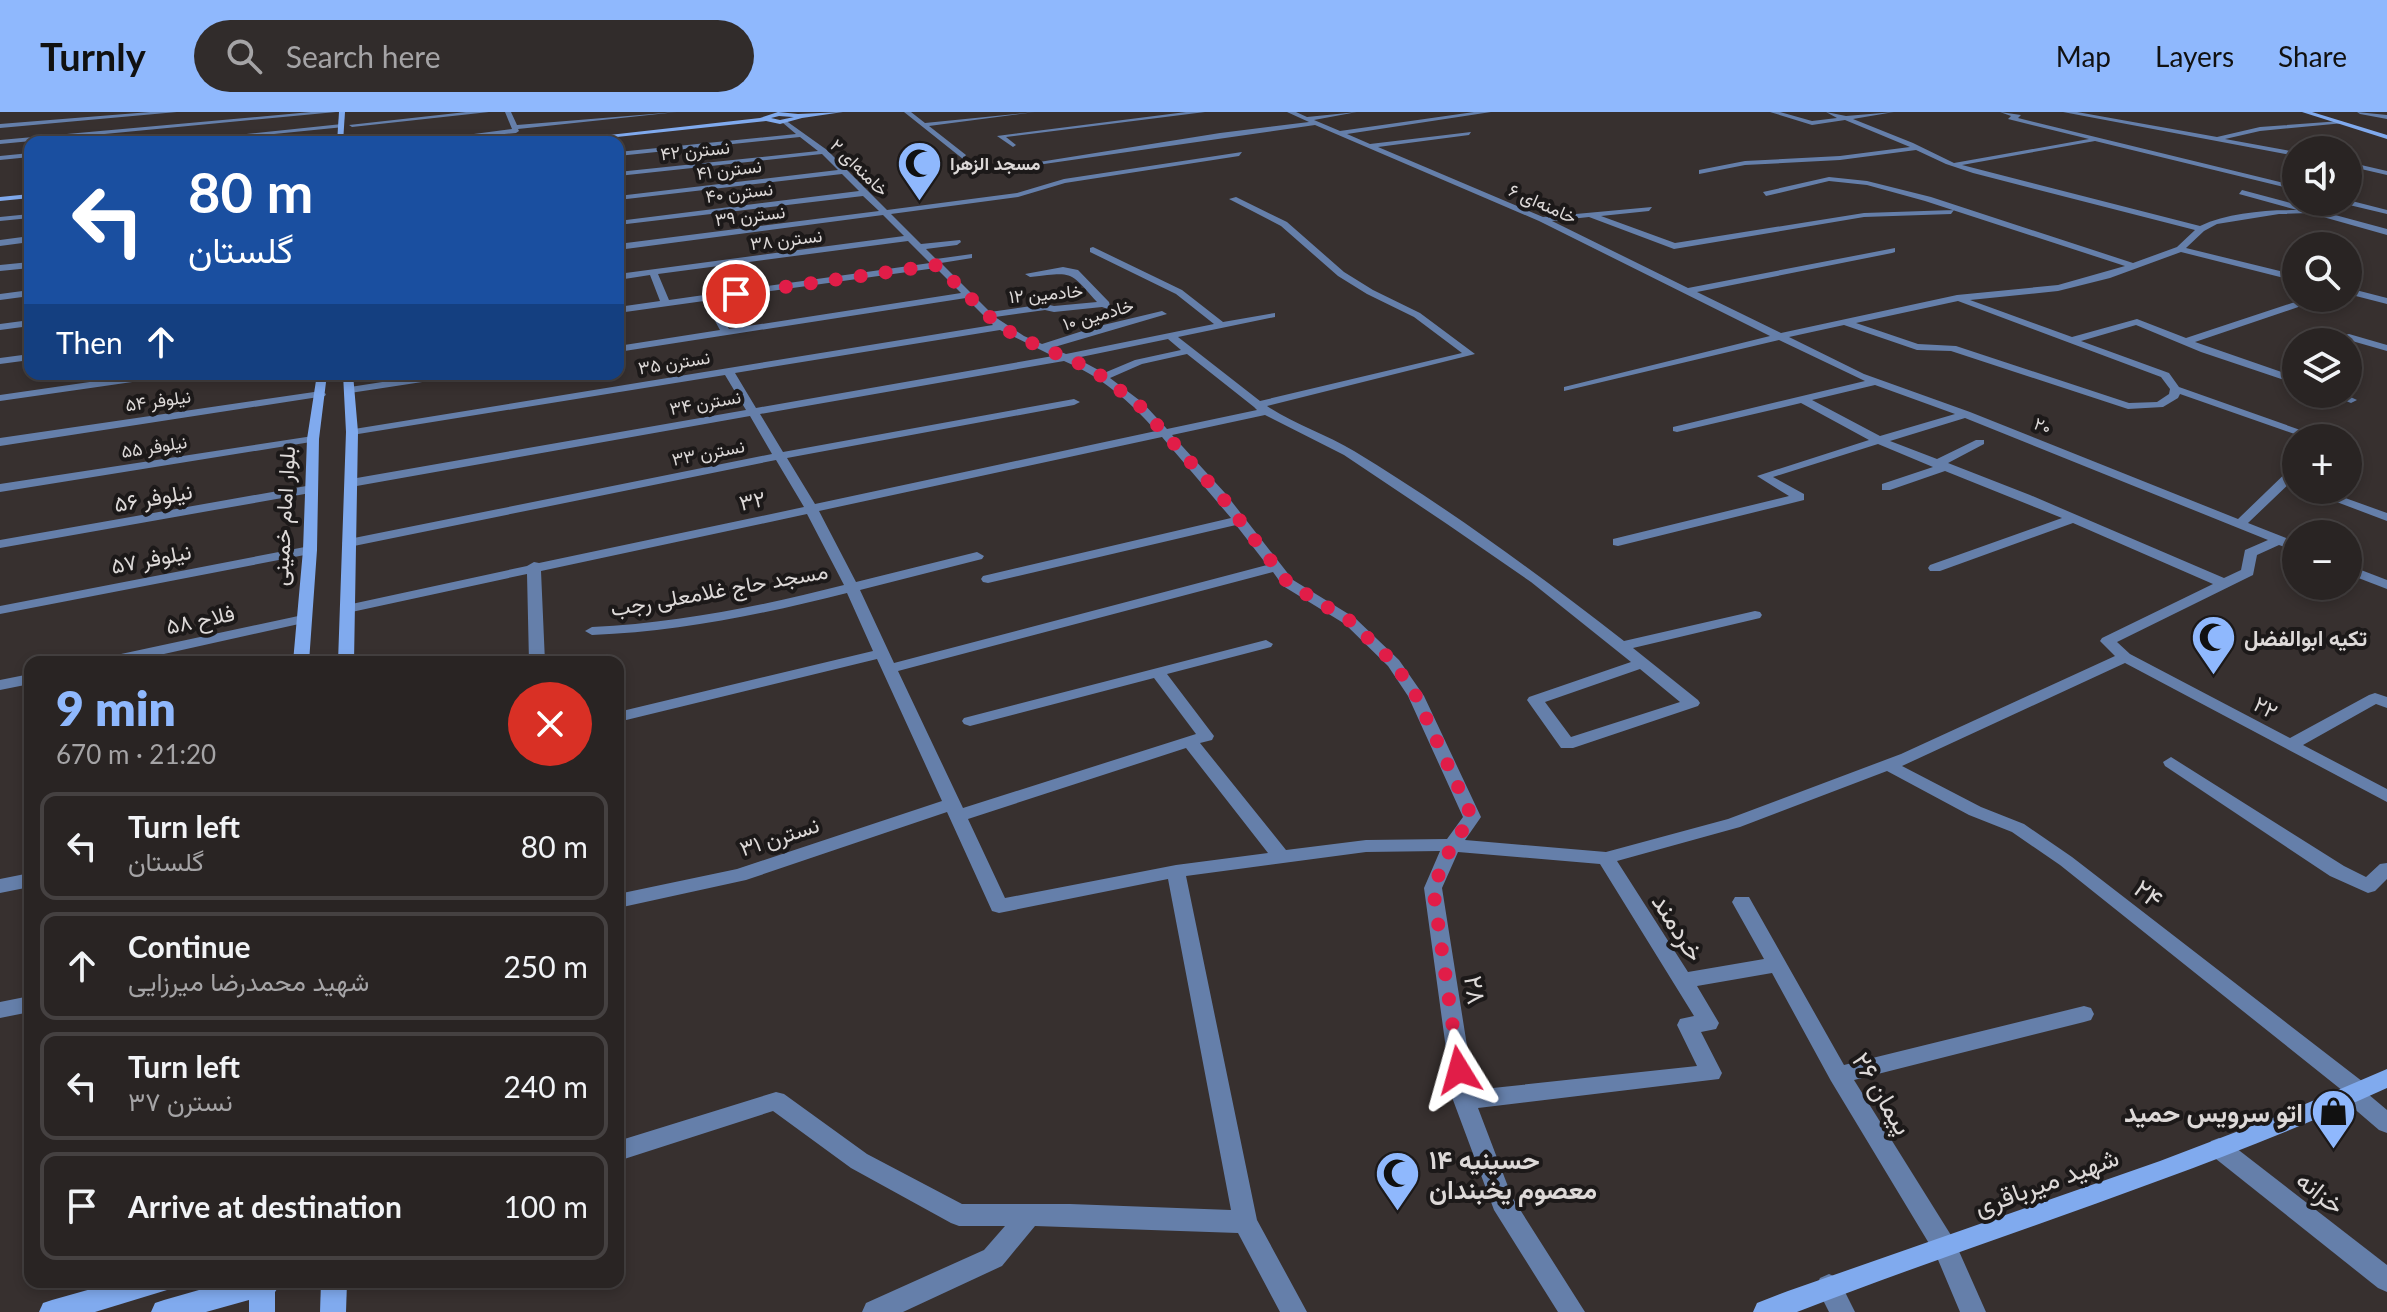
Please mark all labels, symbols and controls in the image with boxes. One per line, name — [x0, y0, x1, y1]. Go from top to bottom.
search box — [194, 20, 754, 92]
text: Turnly — [40, 33, 146, 79]
icon: search — [222, 34, 266, 78]
text: Search here — [286, 38, 441, 74]
text: Map — [2056, 39, 2111, 73]
text: Layers — [2155, 39, 2234, 73]
text: Share — [2278, 39, 2347, 73]
street label: خامنه‌ای ۲ — [826, 134, 894, 201]
street label: نسترن ۴۲ — [659, 135, 731, 166]
map controls — [2282, 136, 2362, 600]
button: sound — [2282, 136, 2362, 216]
mosque icon: مسجد الزهرا — [895, 139, 943, 202]
place label: مسجد الزهرا — [950, 152, 1041, 175]
street label: نسترن ۴۱ — [695, 154, 763, 185]
text: 80 m — [188, 158, 313, 225]
icon: left — [56, 168, 160, 272]
street label: نسترن ۴۰ — [704, 177, 774, 208]
street label: خامنه‌ای ۶ — [1505, 178, 1580, 229]
street label: نسترن ۳۹ — [714, 200, 786, 231]
street label: نسترن ۳۸ — [749, 224, 823, 255]
text: گلستان — [188, 227, 293, 271]
button: search — [2282, 232, 2362, 312]
pin — [702, 260, 770, 328]
icon: arrive — [714, 272, 758, 316]
street label: خادمین ۱۲ — [1008, 279, 1084, 308]
street label: خادمین ۱۰ — [1060, 293, 1136, 336]
icon: ahead — [139, 320, 183, 364]
text: Then — [56, 324, 123, 360]
button: layers — [2282, 328, 2362, 408]
street label: نسترن ۳۵ — [636, 345, 712, 380]
street label: نیلوفر ۵۴ — [124, 385, 192, 416]
street label: نسترن ۳۴ — [668, 385, 743, 420]
street label: ۲۰ — [2031, 412, 2055, 438]
button: + — [2282, 424, 2362, 504]
street label: نیلوفر ۵۵ — [119, 430, 189, 463]
street label: نسترن ۳۳ — [670, 434, 746, 471]
street label: بلوار امام خمینی — [266, 445, 302, 587]
street label: نیلوفر ۵۶ — [112, 477, 194, 518]
street label: ۳۲ — [736, 484, 768, 516]
button: − — [2282, 520, 2362, 600]
street label: نیلوفر ۵۷ — [109, 537, 194, 580]
street label: مسجد حاج غلامعلی رجب — [608, 557, 830, 623]
street label: فلاح ۵۸ — [163, 599, 237, 641]
mosque icon: تکیه ابوالفضل — [2189, 613, 2237, 676]
place label: تکیه ابوالفضل — [2244, 624, 2367, 652]
text: 9 min — [56, 679, 176, 736]
button: close — [508, 682, 592, 766]
street label: ۲۲ — [2249, 690, 2283, 724]
text: 670 m · 21:20 — [56, 738, 216, 770]
text: Turn left — [128, 808, 240, 844]
street label: نسترن ۳۱ — [736, 810, 822, 862]
icon: left — [60, 824, 104, 868]
text: 80 m — [521, 828, 588, 864]
text: گلستان — [128, 845, 204, 877]
street label: ۲۴ — [2128, 872, 2170, 914]
street label: خردمند — [1645, 887, 1712, 968]
text: Continue — [128, 928, 251, 964]
icon: ahead — [60, 944, 104, 988]
text: 250 m — [503, 948, 588, 984]
text: شهید محمدرضا میرزایی — [128, 965, 369, 997]
street label: ۲۸ — [1458, 973, 1494, 1007]
position arrow — [1417, 1028, 1501, 1112]
street label: پیمان ۲۶ — [1843, 1046, 1920, 1142]
text: Turn left — [128, 1048, 240, 1084]
icon: left — [60, 1064, 104, 1108]
text: 240 m — [503, 1068, 588, 1104]
text: نسترن ۳۷ — [128, 1085, 233, 1117]
shop icon: اتو سرویس حمید — [2310, 1088, 2358, 1151]
place label: اتو سرویس حمید — [2124, 1096, 2303, 1129]
street label: شهید میرباقری — [1969, 1140, 2123, 1223]
place label: حسینیه ۱۴ معصوم یخبندان — [1429, 1143, 1597, 1207]
mosque icon: حسینیه ۱۴ معصوم یخبندان — [1374, 1150, 1422, 1213]
street label: خزانه — [2290, 1163, 2352, 1222]
icon: arrive — [60, 1184, 104, 1228]
text: Arrive at destination — [128, 1188, 402, 1224]
text: 100 m — [503, 1188, 588, 1224]

